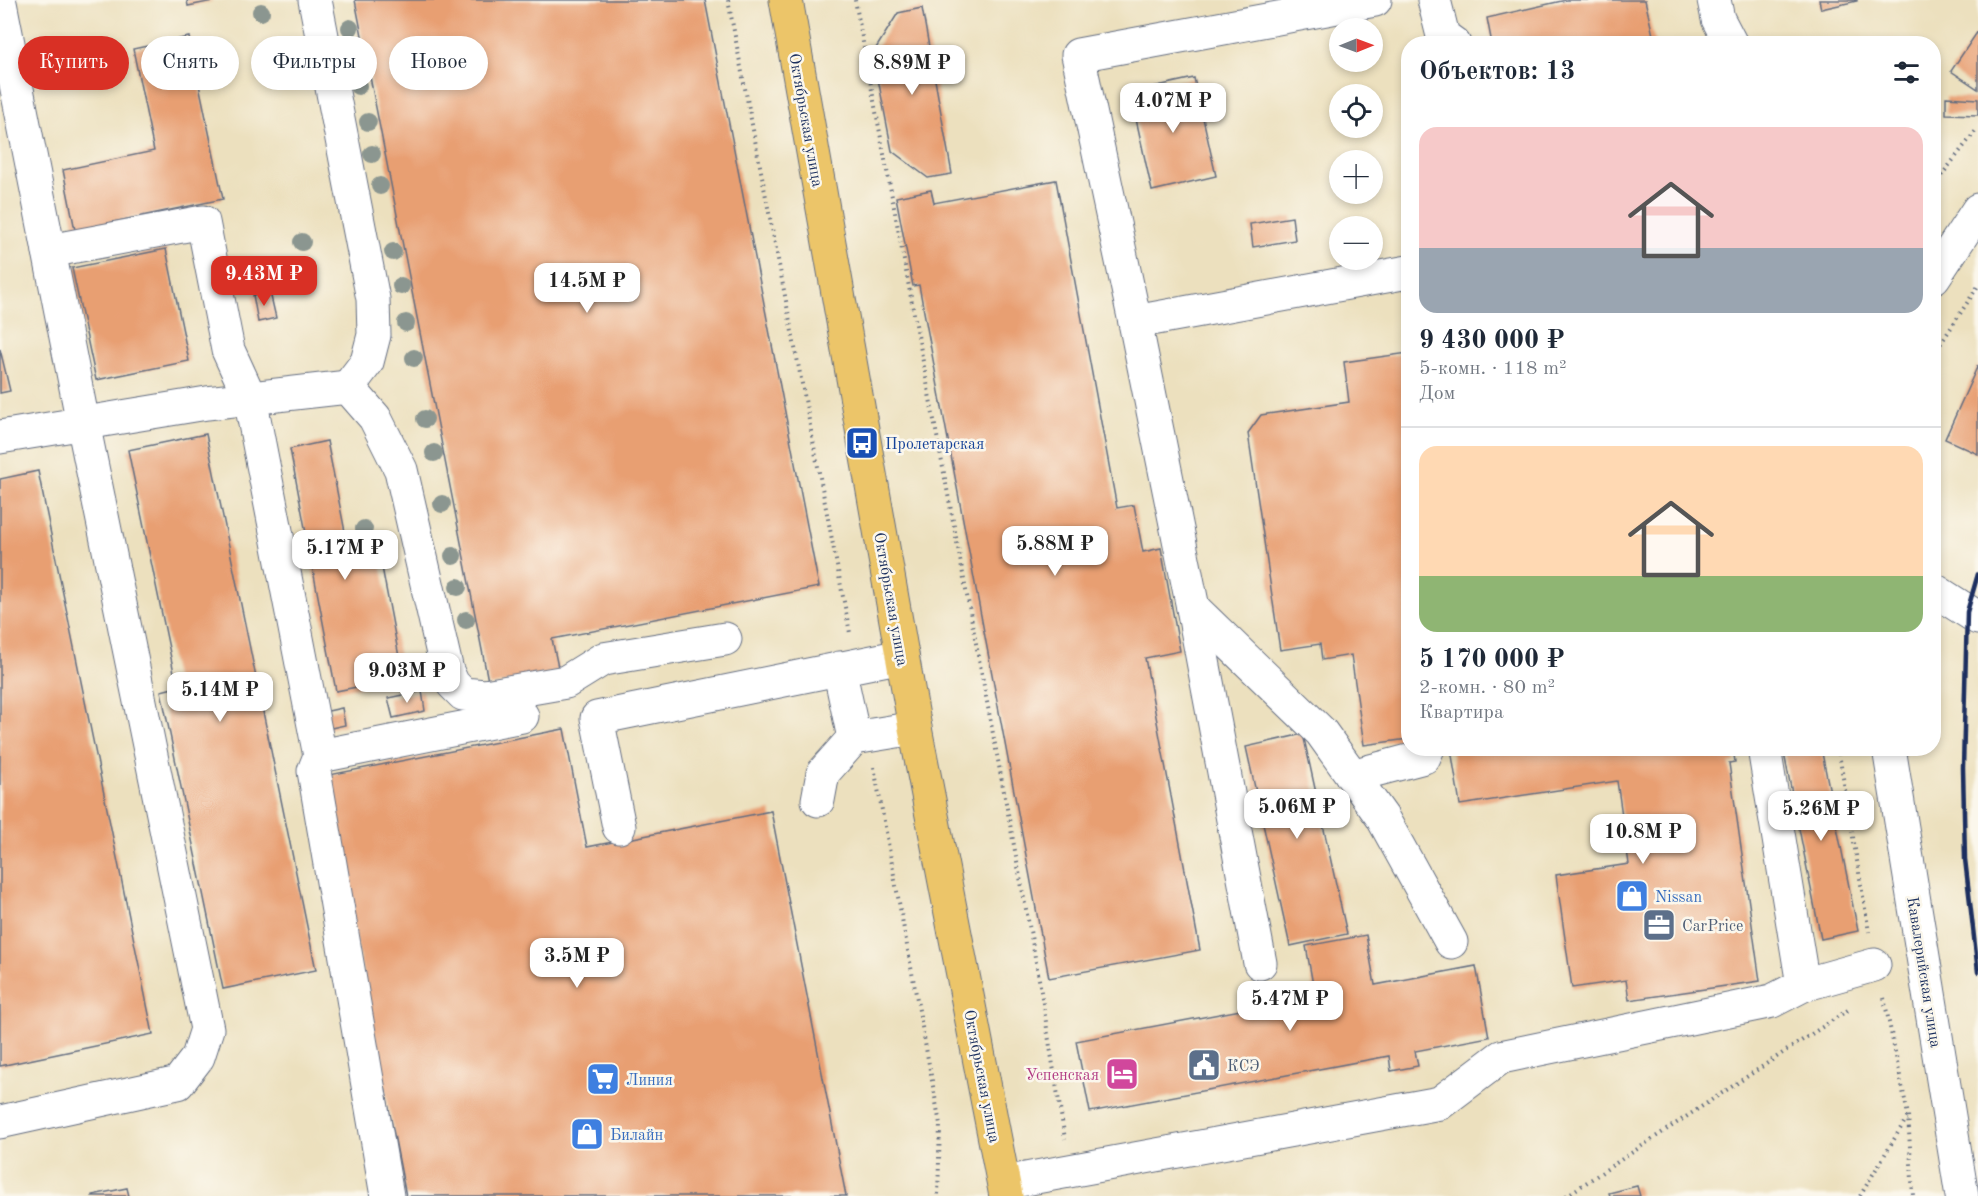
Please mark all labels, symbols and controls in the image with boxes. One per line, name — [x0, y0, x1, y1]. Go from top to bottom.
north arrow — [1329, 18, 1383, 72]
map controls — [1329, 18, 1383, 270]
chip: Купить — [18, 36, 129, 90]
chip: Снять — [141, 36, 239, 90]
chip: Фильтры — [251, 36, 377, 90]
chip: Новое — [389, 36, 488, 90]
pin: 8.89M ₽ — [857, 45, 967, 96]
street label: Октябрьская улица — [785, 52, 825, 189]
text: 8.89M ₽ — [873, 54, 951, 74]
icon: filters — [1890, 56, 1923, 89]
text: Объектов: 13 — [1419, 59, 1575, 85]
pin: 4.07M ₽ — [1118, 83, 1228, 134]
button: locate — [1329, 84, 1383, 138]
text: 4.07M ₽ — [1134, 92, 1212, 112]
button: + — [1329, 150, 1383, 204]
icon: home — [1617, 166, 1725, 274]
button: − — [1329, 216, 1383, 270]
pin: 9.43M ₽ — [209, 256, 319, 307]
pin: 14.5M ₽ — [532, 263, 642, 314]
text: 9.43M ₽ — [225, 265, 303, 285]
text: 14.5M ₽ — [548, 272, 626, 292]
text: 9 430 000 ₽ — [1419, 328, 1565, 354]
text: 5-комн. · 118 m² — [1419, 359, 1567, 379]
text: Дом — [1419, 384, 1455, 404]
bus stop icon: Пролетарская — [844, 425, 880, 461]
place label: Пролетарская — [885, 437, 984, 453]
icon: home — [1617, 485, 1725, 593]
pin: 5.88M ₽ — [1000, 526, 1110, 577]
pin: 5.17M ₽ — [290, 530, 400, 581]
street label: Октябрьская улица — [870, 531, 910, 668]
text: 5.88M ₽ — [1016, 535, 1094, 555]
text: 5.17M ₽ — [306, 539, 384, 559]
text: 5 170 000 ₽ — [1419, 647, 1565, 673]
pin: 9.03M ₽ — [352, 653, 462, 704]
text: 9.03M ₽ — [368, 662, 446, 682]
pin: 5.14M ₽ — [165, 672, 275, 723]
text: 2-комн. · 80 m² — [1419, 678, 1555, 698]
text: 5.14M ₽ — [181, 681, 259, 701]
text: Квартира — [1419, 703, 1504, 723]
pin: 5.06M ₽ — [1242, 789, 1352, 840]
pin: 5.26M ₽ — [1766, 791, 1876, 842]
text: 5.06M ₽ — [1258, 798, 1336, 818]
text: 5.26M ₽ — [1782, 800, 1860, 820]
pin: 10.8M ₽ — [1588, 814, 1698, 865]
text: 10.8M ₽ — [1604, 823, 1682, 843]
shop icon: Nissan — [1614, 878, 1650, 914]
place label: Nissan — [1655, 890, 1702, 906]
street label: Кавалерийская улица — [1903, 896, 1943, 1049]
office icon: CarPrice — [1641, 907, 1677, 943]
place label: CarPrice — [1682, 919, 1743, 935]
pin: 3.5M ₽ — [528, 938, 626, 989]
text: 3.5M ₽ — [544, 947, 610, 967]
pin: 5.47M ₽ — [1235, 981, 1345, 1032]
text: 5.47M ₽ — [1251, 990, 1329, 1010]
street label: Октябрьская улица — [960, 1008, 1002, 1144]
public building icon: КСЭ — [1186, 1047, 1222, 1083]
hotel icon: Успенская — [1104, 1056, 1140, 1092]
place label: КСЭ — [1227, 1059, 1260, 1075]
supermarket icon: Линия — [585, 1061, 621, 1097]
place label: Успенская — [1026, 1068, 1099, 1084]
place label: Линия — [626, 1073, 673, 1089]
shop icon: Билайн — [569, 1116, 605, 1152]
place label: Билайн — [610, 1128, 664, 1144]

